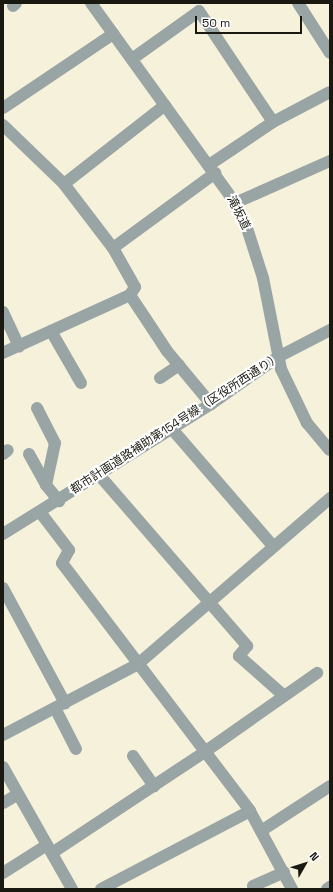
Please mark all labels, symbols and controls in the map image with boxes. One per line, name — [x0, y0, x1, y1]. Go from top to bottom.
scale bar — [197, 8, 304, 34]
text: 50 m — [202, 15, 230, 31]
street label: 滝坂道 — [223, 194, 253, 232]
street label: 都市計画道路補助第154号線（区役所西通り） — [68, 351, 284, 497]
north arrow — [285, 844, 325, 884]
text: N — [307, 849, 322, 864]

